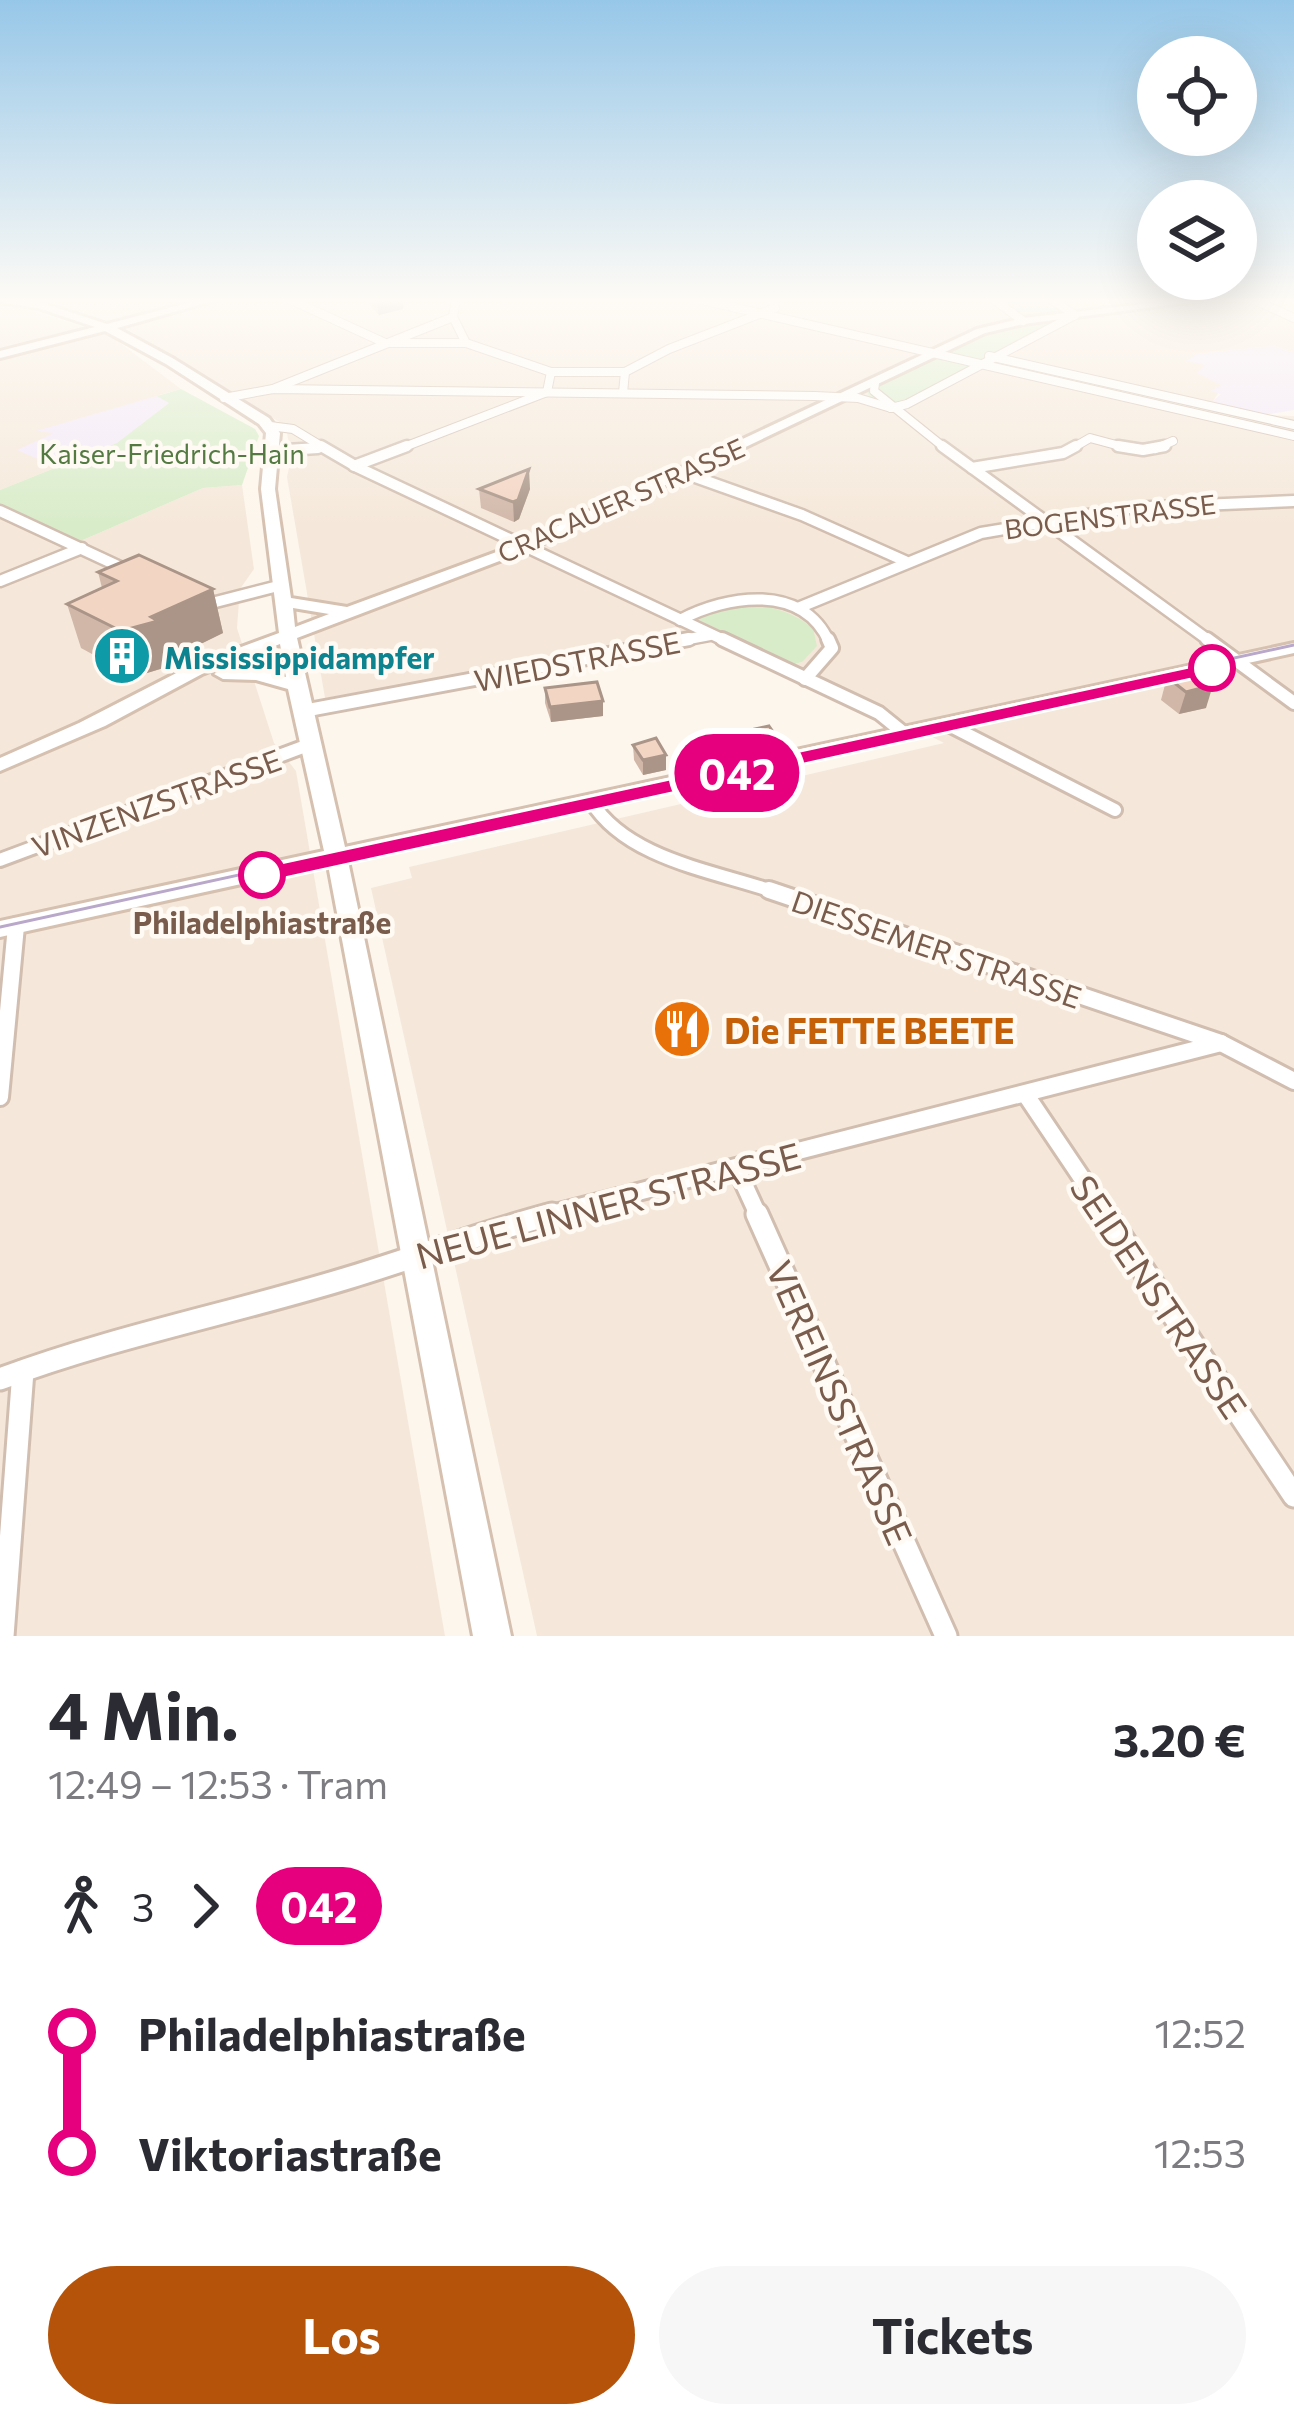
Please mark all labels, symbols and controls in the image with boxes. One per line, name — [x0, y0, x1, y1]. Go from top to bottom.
map controls — [1137, 36, 1257, 300]
button: locate — [1137, 36, 1257, 156]
button: layers — [1137, 180, 1257, 300]
street label: CRACAUER STRASSE — [492, 431, 750, 569]
park label: Kaiser-Friedrich-Hain — [39, 437, 305, 470]
street label: BOGENSTRASSE — [1002, 487, 1218, 545]
street label: WIEDSTRASSE — [471, 622, 683, 698]
building icon: Mississippidampfer — [91, 625, 153, 687]
place label: Mississippidampfer — [164, 638, 435, 675]
unlabelled marker — [1190, 646, 1234, 690]
line badge: 042 — [668, 734, 806, 812]
street label: VINZENZSTRASSE — [26, 740, 286, 864]
text: 042 — [698, 747, 776, 799]
marker: Philadelphiastraße — [240, 853, 284, 897]
street label: DIESSEMER STRASSE — [787, 881, 1087, 1015]
place label: Philadelphiastraße — [133, 903, 391, 940]
restaurant icon: Die FETTE BEETE — [651, 998, 713, 1060]
place label: Die FETTE BEETE — [724, 1007, 1015, 1051]
street label: NEUE LINNER STRASSE — [411, 1131, 805, 1277]
street label: SEIDENSTRASSE — [1062, 1166, 1258, 1426]
street label: VEREINSSTRASSE — [759, 1253, 923, 1551]
text: 4 Min. — [48, 1673, 239, 1754]
text: 3.20 € — [1113, 1711, 1246, 1766]
text: 12:49 – 12:53 · Tram — [48, 1759, 388, 1807]
icon: walk — [48, 1873, 114, 1939]
icon: forward — [172, 1873, 238, 1939]
text: 042 — [280, 1880, 358, 1932]
text: 3 — [132, 1882, 154, 1930]
text: Philadelphiastraße — [138, 2005, 526, 2060]
text: 12:52 — [1154, 2008, 1246, 2056]
text: Viktoriastraße — [138, 2125, 442, 2180]
text: 12:53 — [1154, 2128, 1246, 2176]
button: Los — [48, 2266, 635, 2404]
button: Tickets — [659, 2266, 1246, 2404]

